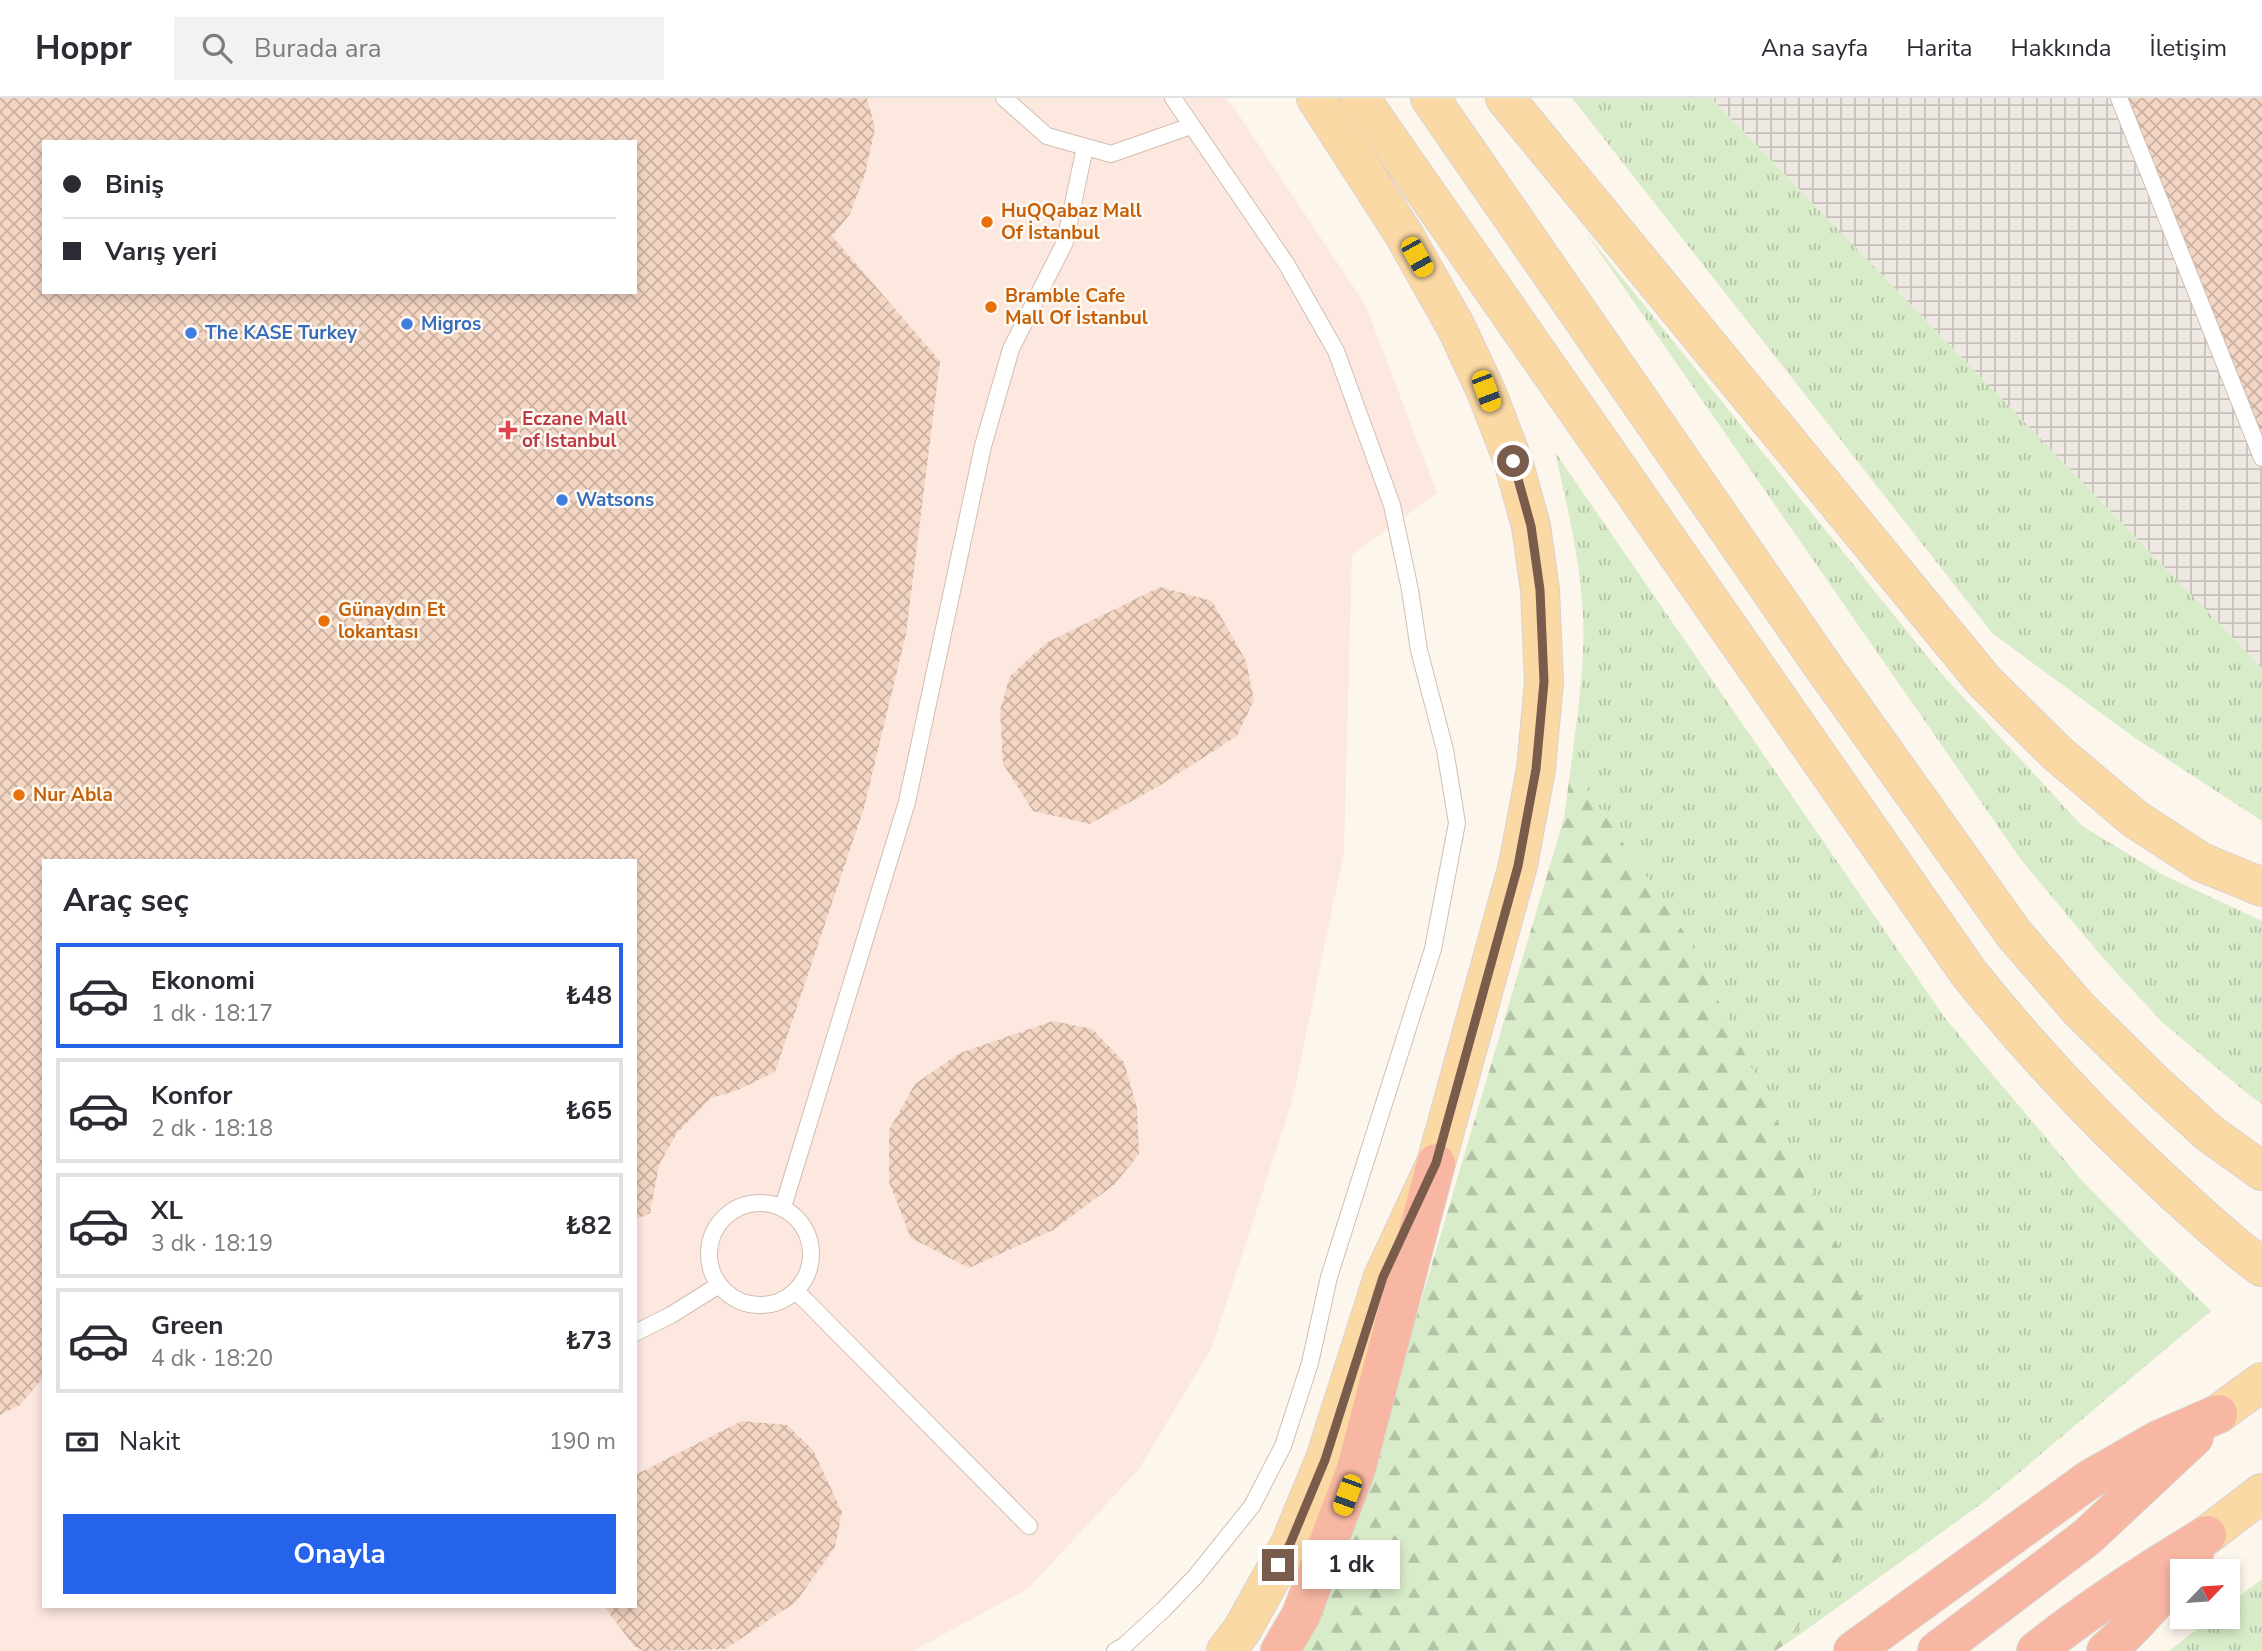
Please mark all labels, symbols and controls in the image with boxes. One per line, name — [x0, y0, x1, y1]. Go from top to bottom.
search box — [174, 17, 664, 80]
text: Hoppr — [35, 26, 132, 71]
icon: search — [198, 29, 236, 67]
text: Burada ara — [254, 31, 382, 66]
text: Ana sayfa — [1761, 32, 1868, 64]
text: Harita — [1906, 32, 1973, 64]
text: Hakkında — [2011, 32, 2111, 64]
text: İletişim — [2149, 32, 2227, 64]
text: Biniş — [105, 167, 164, 202]
place label: HuQQabaz Mall Of İstanbul — [1001, 198, 1142, 246]
marker: HuQQabaz Mall Of İstanbul — [979, 214, 995, 230]
text: Varış yeri — [105, 234, 217, 269]
car — [1398, 234, 1437, 280]
place label: Bramble Cafe Mall Of İstanbul — [1005, 283, 1148, 331]
marker: Bramble Cafe Mall Of İstanbul — [983, 299, 999, 315]
place label: Migros — [421, 311, 481, 337]
marker: Migros — [399, 316, 415, 332]
place label: The KASE Turkey — [205, 320, 358, 346]
marker: The KASE Turkey — [183, 325, 199, 341]
car — [1469, 368, 1504, 414]
place label: Eczane Mall of Istanbul — [522, 406, 627, 454]
marker: Eczane Mall of Istanbul — [500, 422, 516, 438]
route start — [1497, 445, 1529, 477]
place label: Watsons — [576, 487, 654, 513]
marker: Watsons — [554, 492, 570, 508]
place label: Günaydın Et lokantası — [338, 597, 446, 645]
marker: Günaydın Et lokantası — [316, 613, 332, 629]
place label: Nur Abla — [33, 782, 113, 808]
marker: Nur Abla — [11, 787, 27, 803]
text: Araç seç — [63, 879, 189, 922]
text: Ekonomi — [151, 963, 255, 998]
icon: car — [67, 964, 130, 1027]
text: ₺48 — [565, 978, 612, 1013]
text: 1 dk · 18:17 — [151, 998, 273, 1029]
text: Konfor — [151, 1078, 232, 1113]
icon: car — [67, 1079, 130, 1142]
text: ₺65 — [565, 1093, 612, 1128]
text: 2 dk · 18:18 — [151, 1113, 273, 1144]
text: XL — [151, 1193, 183, 1228]
icon: car — [67, 1194, 130, 1257]
text: ₺82 — [565, 1208, 612, 1243]
text: 3 dk · 18:19 — [151, 1228, 273, 1259]
text: Green — [151, 1308, 224, 1343]
icon: car — [67, 1309, 130, 1372]
text: ₺73 — [565, 1323, 612, 1358]
text: 4 dk · 18:20 — [151, 1343, 273, 1374]
icon: cash — [63, 1423, 101, 1461]
text: Nakit — [119, 1424, 180, 1459]
text: 190 m — [549, 1426, 616, 1457]
car — [1330, 1472, 1365, 1518]
button: Onayla — [63, 1514, 616, 1594]
callout: 1 dk — [1302, 1540, 1400, 1590]
route end — [1262, 1549, 1294, 1581]
text: 1 dk — [1328, 1549, 1374, 1580]
north arrow — [2170, 1559, 2240, 1629]
map controls — [2170, 1559, 2240, 1629]

